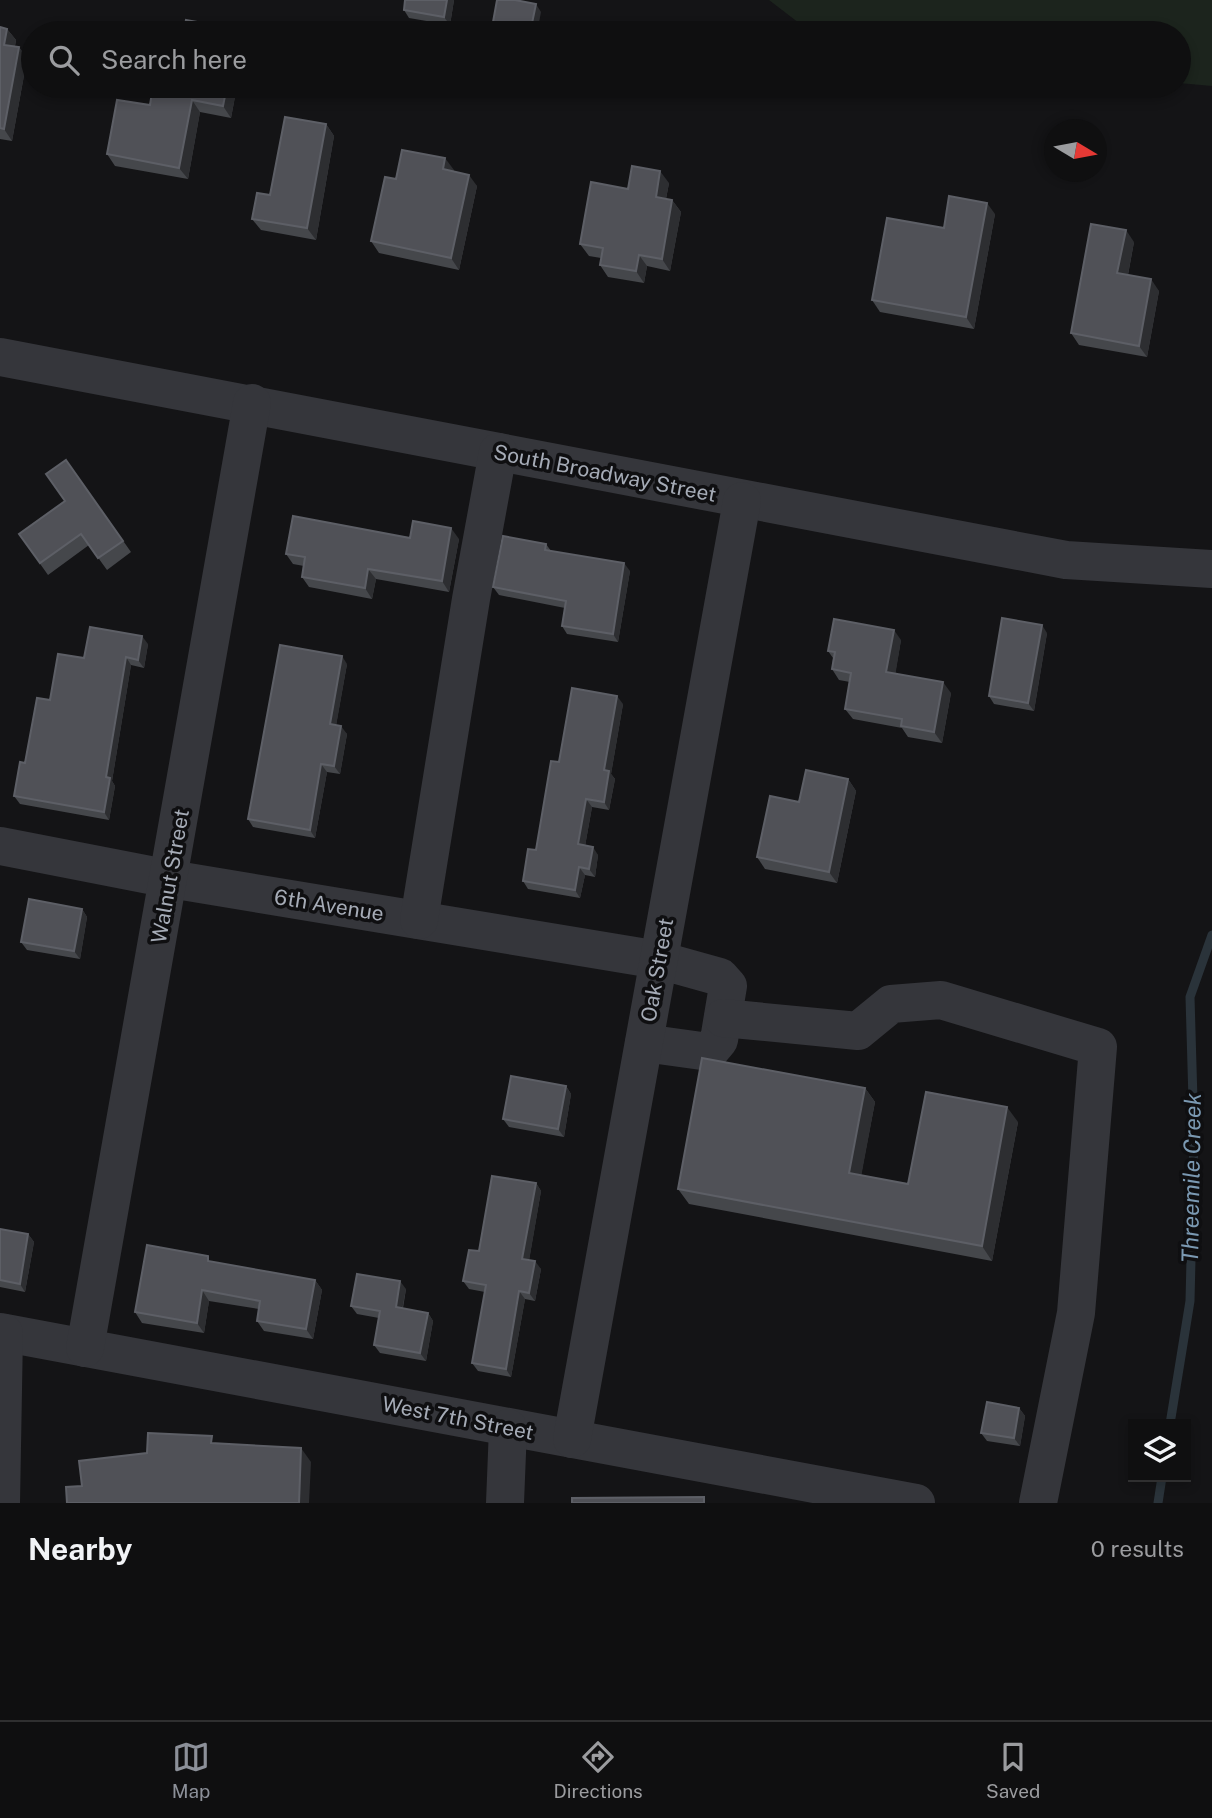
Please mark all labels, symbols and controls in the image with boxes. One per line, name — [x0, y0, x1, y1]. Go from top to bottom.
search box — [21, 21, 1191, 98]
icon: search — [45, 41, 83, 79]
text: Search here — [101, 44, 247, 75]
north arrow — [1044, 119, 1107, 182]
street label: South Broadway Street — [491, 439, 719, 507]
street label: Walnut Street — [146, 807, 194, 945]
street label: 6th Avenue — [272, 884, 386, 926]
street label: Oak Street — [636, 916, 678, 1024]
water label: Threemile Creek — [1176, 1092, 1206, 1263]
street label: West 7th Street — [380, 1391, 536, 1445]
map controls — [1128, 1419, 1191, 1482]
button: layers — [1128, 1419, 1191, 1482]
text: Nearby — [28, 1531, 132, 1567]
text: 0 results — [1091, 1535, 1184, 1562]
tab: Map — [172, 1738, 210, 1802]
tab: Directions — [553, 1738, 643, 1802]
tab: Saved — [986, 1738, 1040, 1802]

